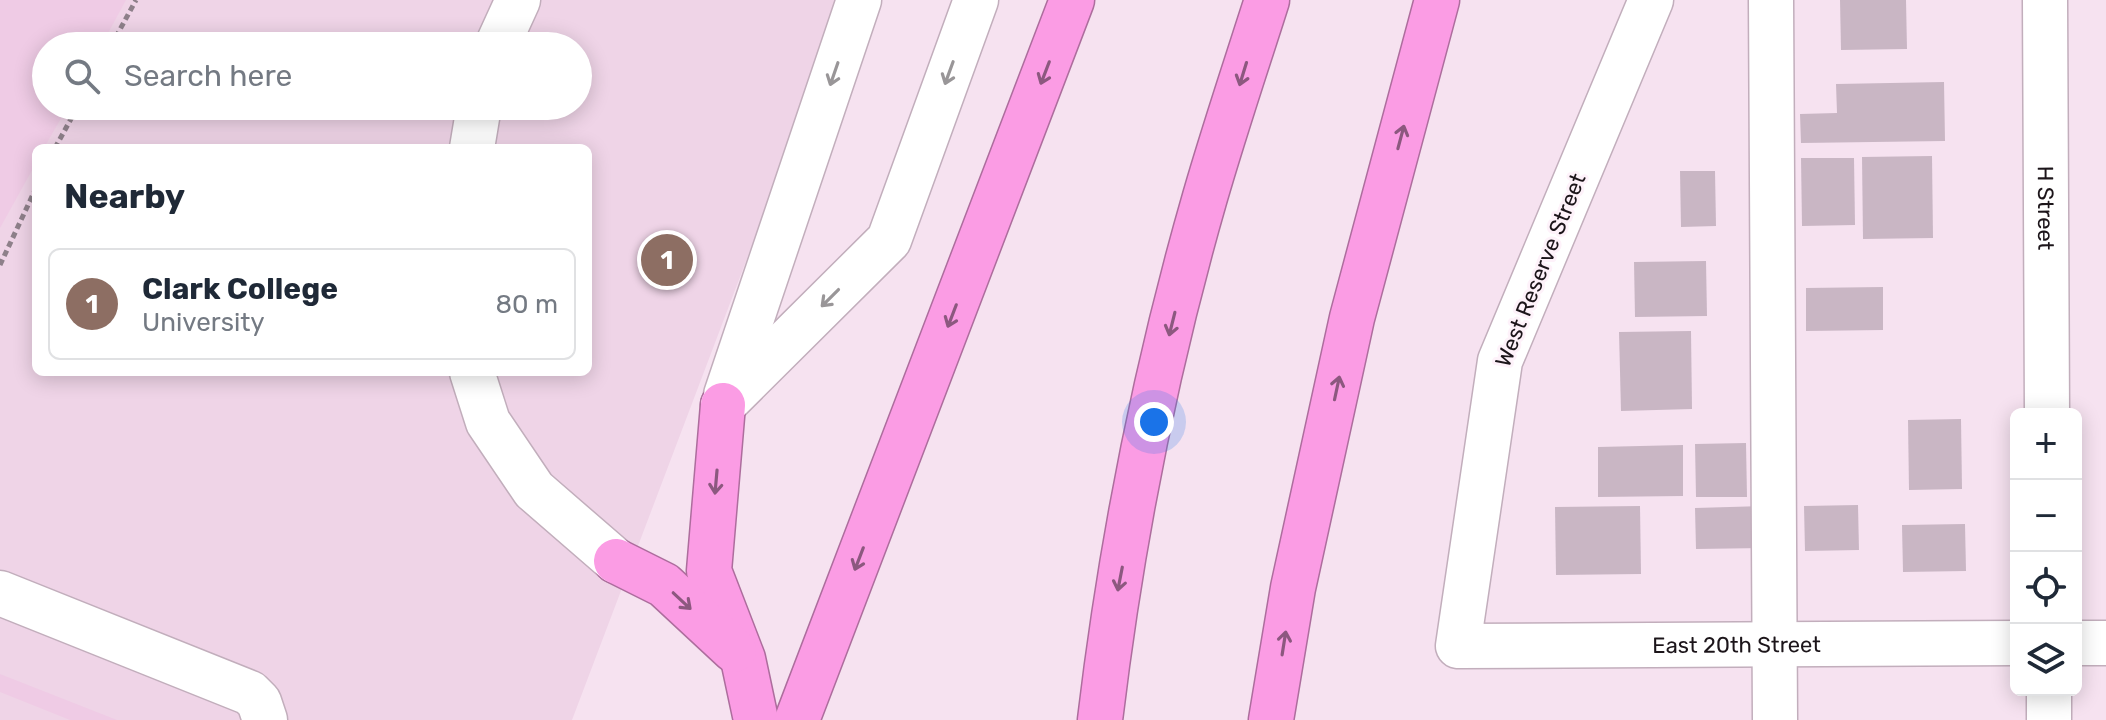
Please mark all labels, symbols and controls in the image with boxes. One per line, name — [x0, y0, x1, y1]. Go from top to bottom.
search box — [32, 32, 592, 120]
icon: search — [60, 54, 104, 98]
text: Search here — [124, 58, 292, 94]
one-way arrow — [1037, 60, 1051, 85]
one-way arrow — [826, 61, 841, 86]
one-way arrow — [941, 61, 955, 85]
one-way arrow — [1235, 62, 1250, 87]
one-way arrow — [1395, 124, 1410, 150]
street label: H Street — [2032, 166, 2059, 251]
street label: West Reserve Street — [1489, 169, 1592, 371]
text: Nearby — [64, 176, 185, 217]
pin: 1 — [641, 230, 693, 290]
text: Clark College — [142, 271, 338, 307]
one-way arrow — [821, 288, 840, 307]
text: 1 — [86, 289, 98, 320]
text: 80 m — [495, 289, 558, 320]
one-way arrow — [944, 303, 958, 328]
text: University — [142, 307, 265, 338]
one-way arrow — [1164, 311, 1179, 337]
one-way arrow — [1330, 376, 1345, 402]
your location — [1134, 402, 1174, 442]
map controls — [2010, 408, 2082, 696]
button: + — [2010, 408, 2082, 480]
one-way arrow — [709, 468, 724, 495]
button: − — [2010, 480, 2082, 552]
one-way arrow — [851, 546, 865, 570]
button: locate — [2010, 552, 2082, 624]
one-way arrow — [1112, 566, 1127, 591]
one-way arrow — [672, 592, 692, 611]
button: layers — [2010, 624, 2082, 696]
one-way arrow — [1277, 631, 1292, 656]
street label: East 20th Street — [1652, 631, 1821, 659]

